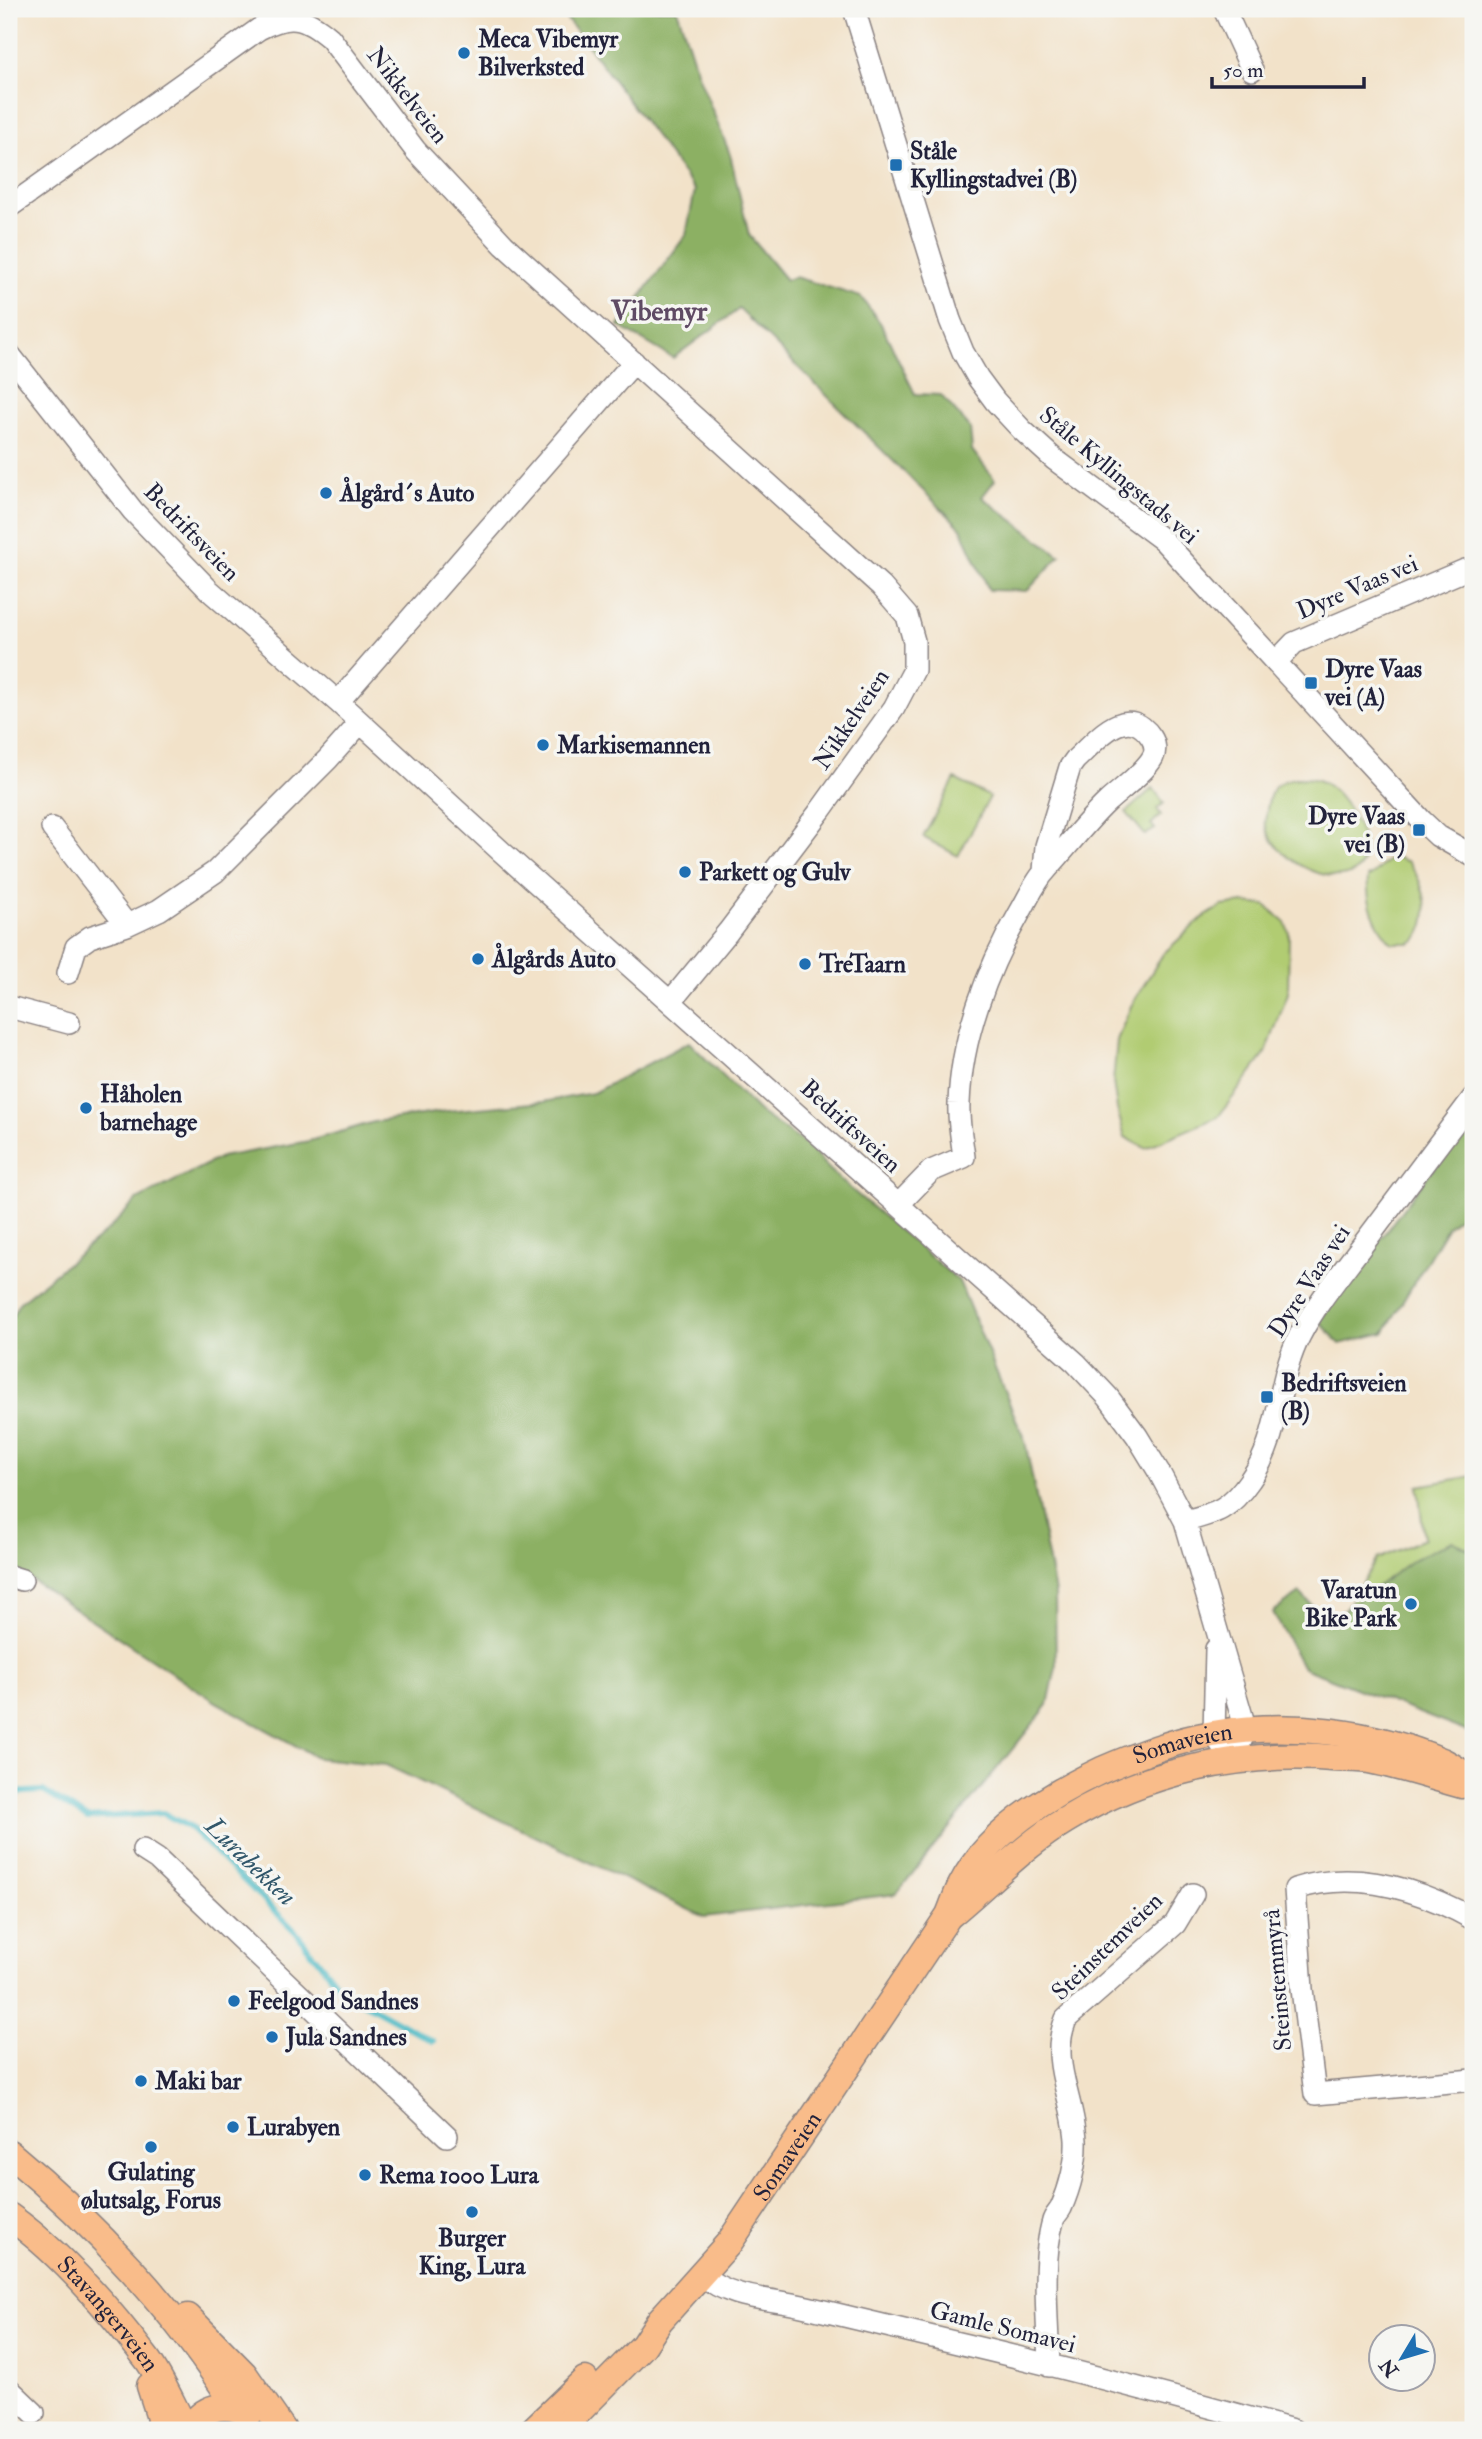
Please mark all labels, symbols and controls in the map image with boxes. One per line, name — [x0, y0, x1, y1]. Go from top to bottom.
place label: Meca Vibemyr Bilverksted — [477, 24, 619, 83]
street label: Nikkelveien — [360, 40, 455, 150]
marker: Meca Vibemyr Bilverksted — [456, 45, 472, 61]
scale bar — [1212, 46, 1365, 90]
text: 50 m — [1223, 57, 1264, 84]
place label: Ståle Kyllingstadvei (B) — [910, 136, 1077, 195]
marker: Ståle Kyllingstadvei (B) — [888, 157, 904, 173]
district label: Vibemyr — [610, 294, 708, 329]
street label: Ståle Kyllingstads vei — [1033, 400, 1205, 551]
street label: Bedriftsveien — [137, 476, 246, 588]
place label: Ålgård´s Auto — [339, 476, 475, 509]
marker: Ålgård´s Auto — [318, 485, 334, 501]
street label: Dyre Vaas vei — [1292, 548, 1422, 627]
place label: Dyre Vaas vei (A) — [1324, 654, 1422, 713]
street label: Nikkelveien — [806, 663, 896, 776]
marker: Dyre Vaas vei (A) — [1303, 675, 1319, 691]
place label: Markisemannen — [556, 730, 711, 761]
marker: Markisemannen — [535, 737, 551, 753]
place label: Dyre Vaas vei (B) — [1308, 801, 1405, 860]
marker: Dyre Vaas vei (B) — [1411, 822, 1427, 838]
place label: Parkett og Gulv — [699, 857, 852, 888]
marker: Parkett og Gulv — [677, 864, 693, 880]
place label: Ålgårds Auto — [491, 942, 616, 975]
place label: TreTaarn — [818, 949, 906, 980]
marker: Ålgårds Auto — [470, 951, 486, 967]
marker: TreTaarn — [797, 956, 813, 972]
street label: Bedriftsveien — [794, 1073, 908, 1180]
place label: Håholen barnehage — [99, 1079, 197, 1138]
marker: Håholen barnehage — [78, 1100, 94, 1116]
street label: Dyre Vaas vei — [1261, 1219, 1357, 1344]
place label: Bedriftsveien (B) — [1281, 1368, 1407, 1427]
marker: Bedriftsveien (B) — [1259, 1389, 1275, 1405]
place label: Varatun Bike Park — [1305, 1575, 1398, 1634]
marker: Varatun Bike Park — [1403, 1596, 1419, 1612]
street label: Somaveien — [1128, 1716, 1234, 1772]
water label: Lurabekken — [197, 1810, 303, 1913]
street label: Steinstemveien — [1045, 1886, 1170, 2007]
street label: Steinstemmyrå — [1256, 1907, 1299, 2052]
place label: Feelgood Sandnes — [248, 1986, 418, 2017]
marker: Feelgood Sandnes — [226, 1993, 242, 2009]
place label: Jula Sandnes — [285, 2022, 407, 2053]
marker: Jula Sandnes — [264, 2029, 280, 2045]
place label: Maki bar — [154, 2066, 243, 2097]
marker: Maki bar — [133, 2073, 149, 2089]
street label: Somaveien — [746, 2106, 829, 2207]
place label: Lurabyen — [247, 2112, 341, 2143]
marker: Lurabyen — [225, 2119, 241, 2135]
marker: Gulating ølutsalg, Forus — [143, 2139, 159, 2155]
place label: Gulating ølutsalg, Forus — [81, 2157, 221, 2216]
place label: Rema 1000 Lura — [379, 2160, 540, 2191]
marker: Rema 1000 Lura — [357, 2167, 373, 2183]
marker: Burger King, Lura — [464, 2204, 480, 2220]
place label: Burger King, Lura — [419, 2223, 526, 2282]
street label: Stavangerveien — [50, 2249, 166, 2378]
street label: Gamle Somavei — [927, 2294, 1079, 2361]
north arrow — [1366, 2324, 1436, 2394]
text: N — [1374, 2353, 1405, 2383]

